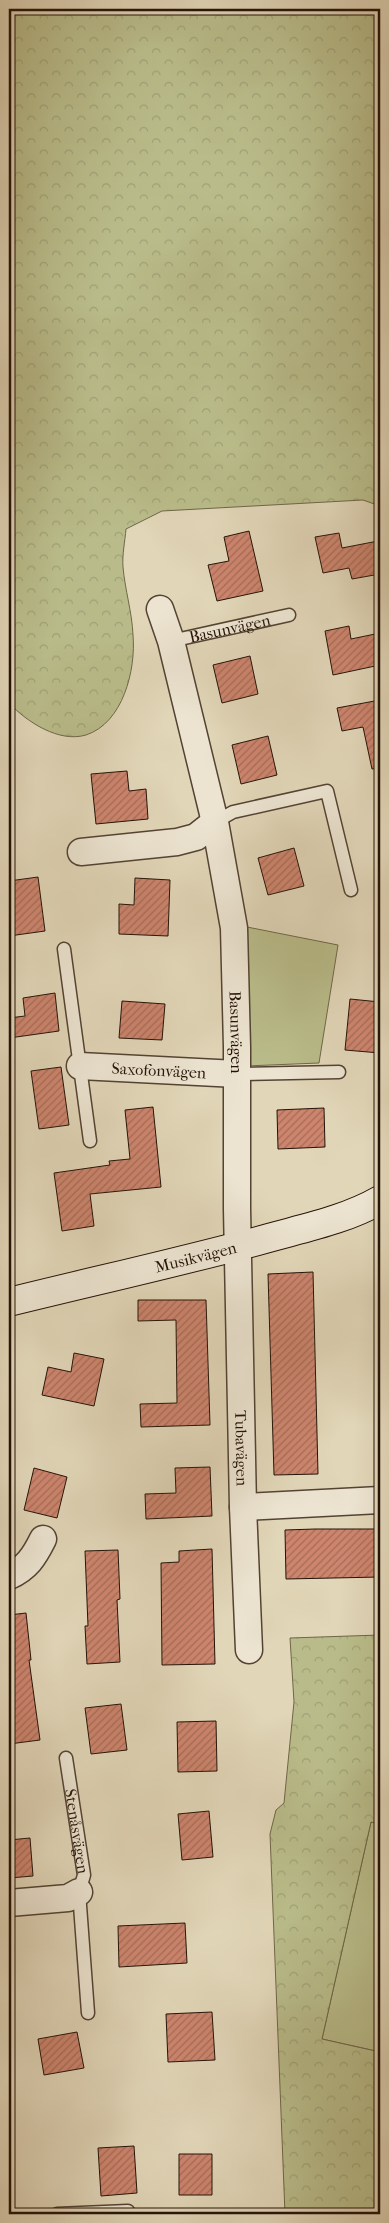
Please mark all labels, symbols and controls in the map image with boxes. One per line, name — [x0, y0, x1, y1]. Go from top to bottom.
street label: Basunvägen — [187, 610, 273, 646]
street label: Basunvägen — [226, 991, 247, 1074]
street label: Saxofonvägen — [111, 1058, 207, 1082]
street label: Musikvägen — [153, 1237, 239, 1276]
street label: Tubavägen — [232, 1410, 252, 1487]
street label: Stenåsvägen — [61, 1787, 93, 1876]

